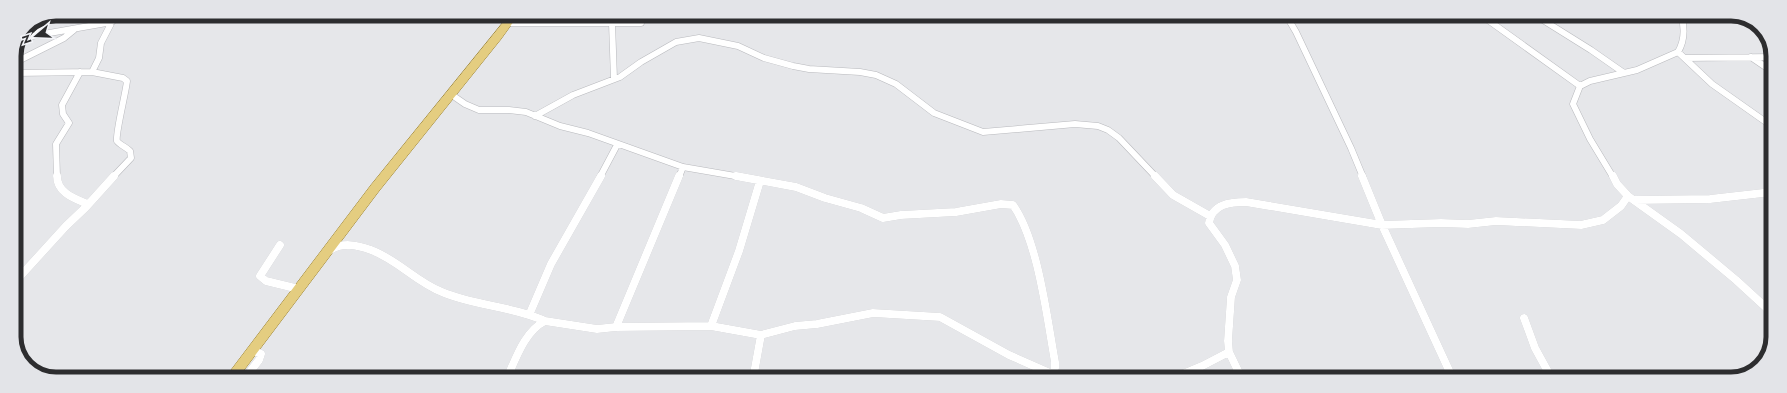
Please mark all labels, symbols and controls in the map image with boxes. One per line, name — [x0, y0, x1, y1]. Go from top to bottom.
north arrow — [16, 16, 56, 56]
text: N — [18, 33, 36, 46]

